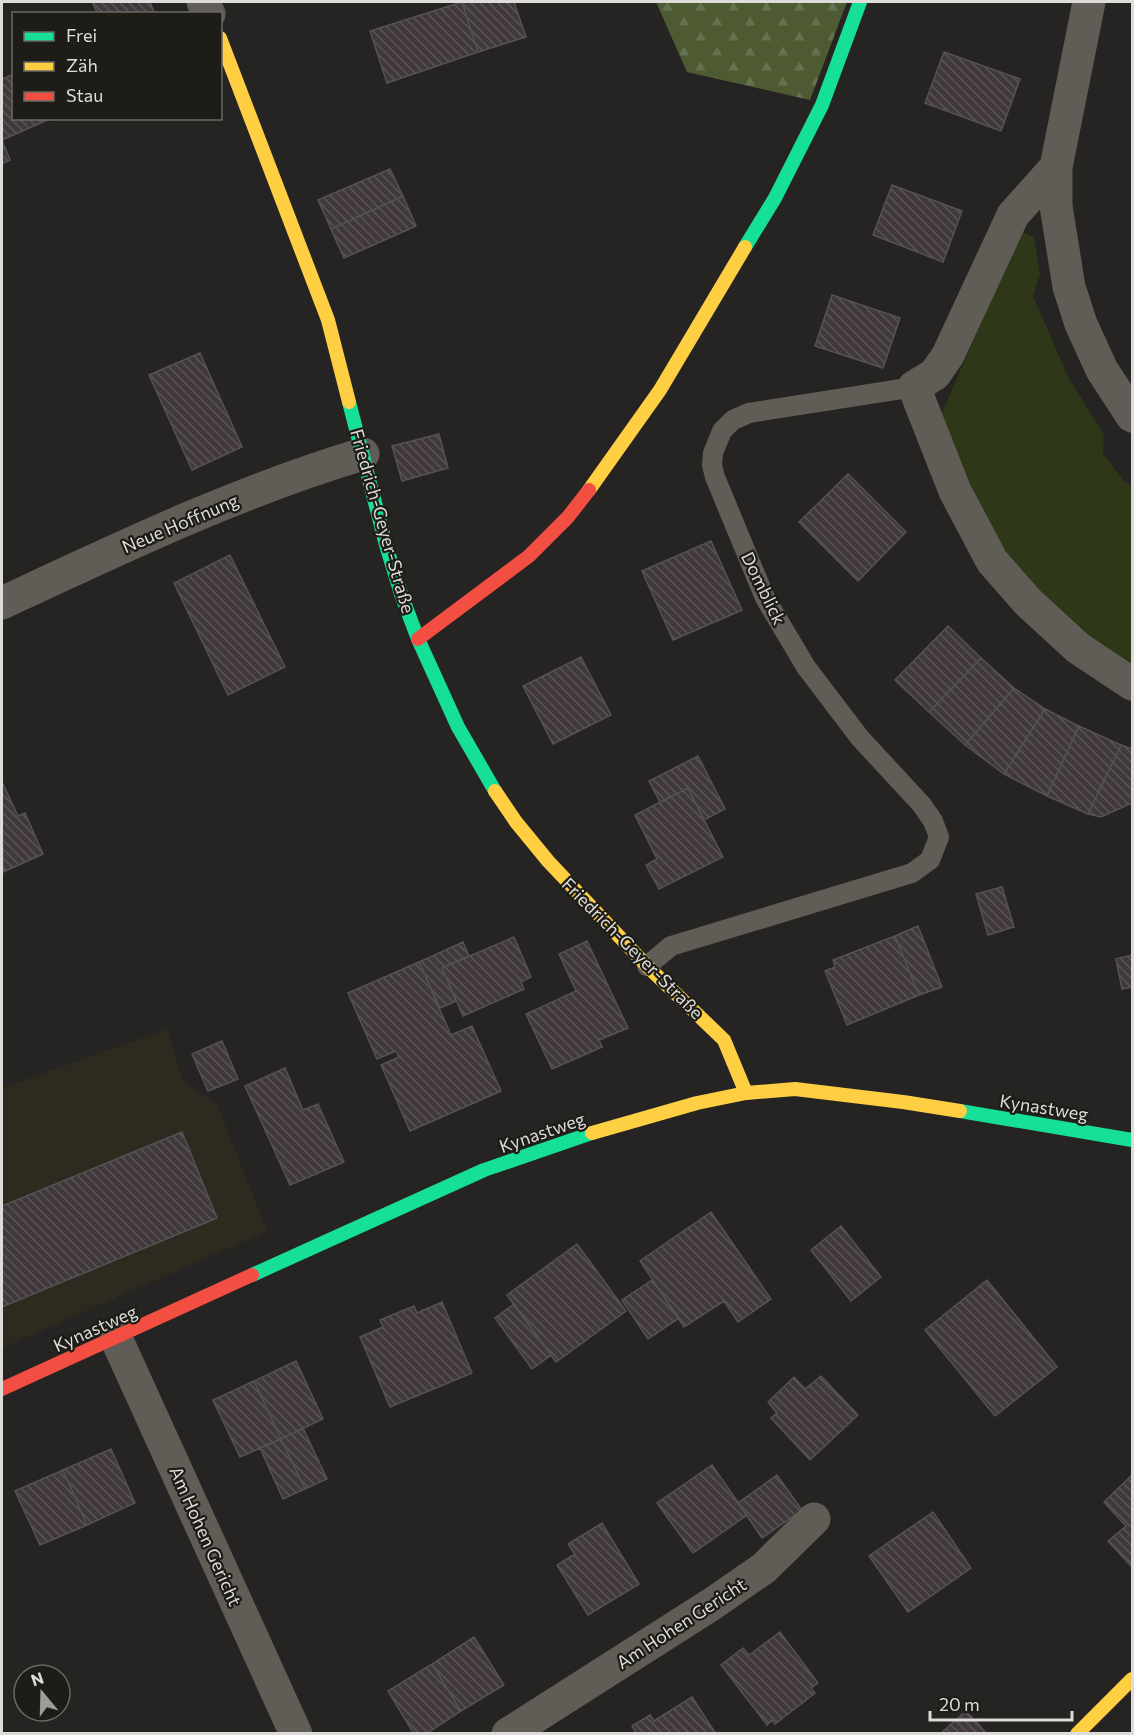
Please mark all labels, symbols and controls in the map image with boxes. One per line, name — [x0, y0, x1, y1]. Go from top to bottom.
legend — [12, 12, 222, 120]
text: Frei — [66, 24, 97, 46]
text: Zäh — [66, 54, 98, 76]
text: Stau — [66, 84, 103, 106]
street label: Friedrich-Geyer-Straße — [346, 426, 420, 616]
street label: Neue Hoffnung — [118, 488, 242, 557]
street label: Domblick — [737, 548, 791, 628]
street label: Friedrich-Geyer-Straße — [558, 873, 708, 1023]
street label: Kynastweg — [998, 1089, 1090, 1125]
street label: Kynastweg — [496, 1107, 588, 1157]
street label: Kynastweg — [50, 1300, 141, 1356]
street label: Am Hohen Gericht — [165, 1463, 247, 1609]
street label: Am Hohen Gericht — [612, 1573, 750, 1673]
north arrow — [12, 1663, 72, 1723]
text: N — [28, 1667, 46, 1689]
scale bar — [930, 1684, 1072, 1722]
text: 20 m — [939, 1693, 980, 1715]

